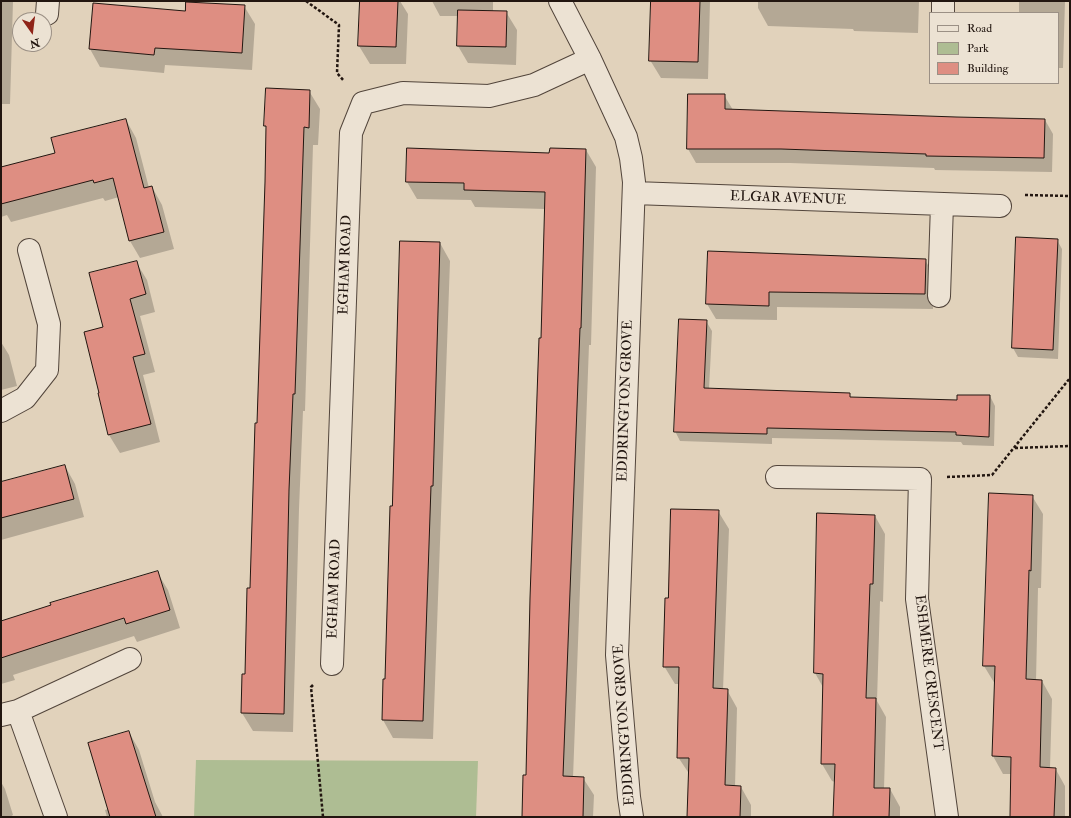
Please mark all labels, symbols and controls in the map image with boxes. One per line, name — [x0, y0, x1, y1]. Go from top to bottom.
north arrow — [12, 12, 52, 52]
legend — [929, 12, 1059, 84]
text: Road — [967, 21, 992, 36]
text: N — [28, 36, 41, 51]
text: Park — [967, 41, 989, 56]
text: Building — [967, 61, 1008, 76]
street label: ELGAR AVENUE — [730, 189, 846, 209]
street label: EGHAM ROAD — [336, 215, 356, 315]
street label: EDDRINGTON GROVE — [615, 320, 637, 482]
street label: EGHAM ROAD — [325, 539, 345, 639]
street label: ESHMERE CRESCENT — [910, 594, 946, 752]
street label: EDDRINGTON GROVE — [611, 644, 639, 806]

